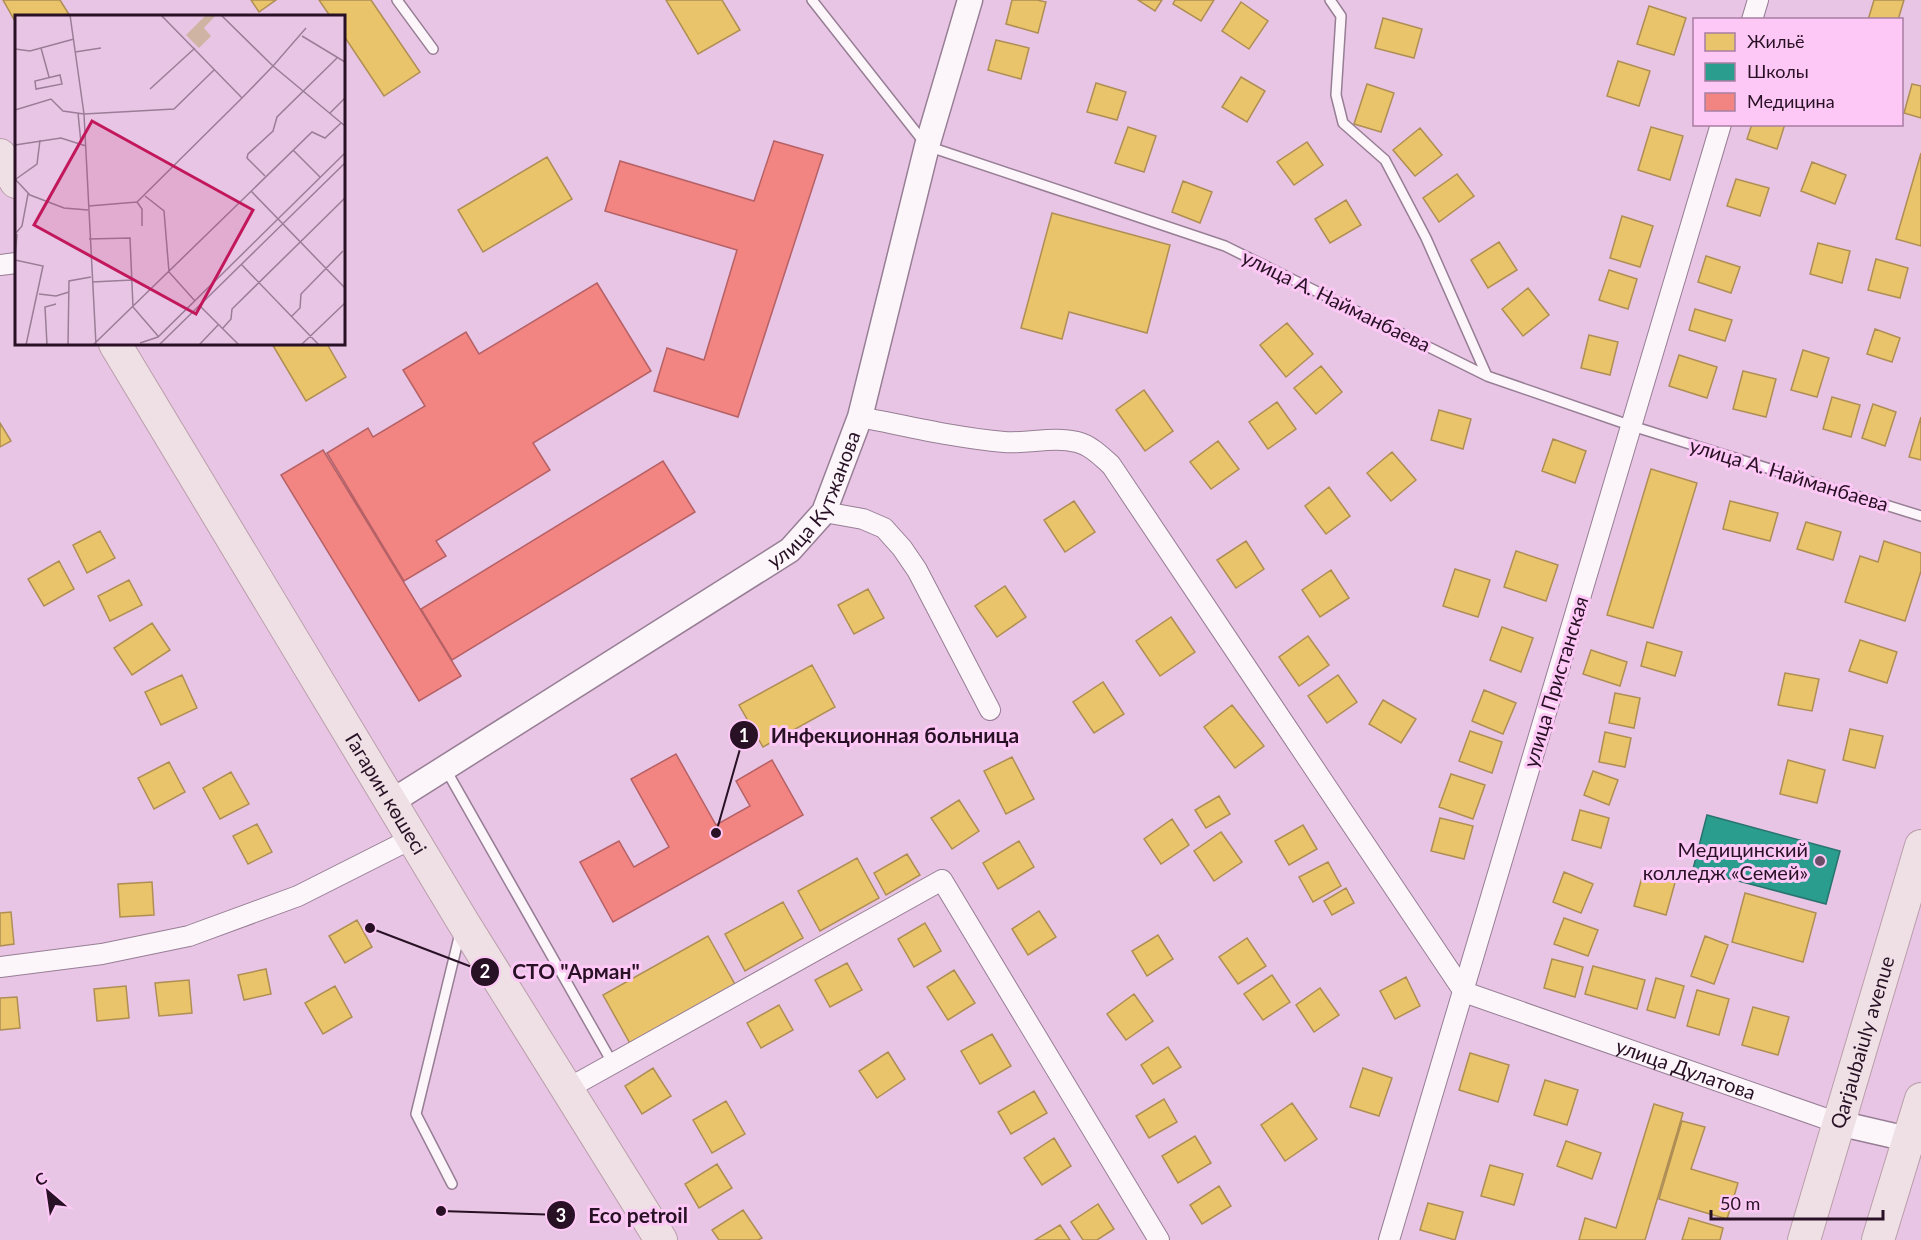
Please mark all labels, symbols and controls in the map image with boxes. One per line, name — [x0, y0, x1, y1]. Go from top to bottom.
inset map — [15, 15, 345, 345]
legend — [1693, 18, 1903, 126]
text: Жильё — [1747, 30, 1805, 52]
text: Школы — [1747, 60, 1809, 82]
text: Медицина — [1747, 90, 1835, 112]
street label: улица А. Найманбаева — [1238, 244, 1435, 356]
street label: улица Кутжанова — [762, 427, 865, 572]
street label: улица А. Найманбаева — [1687, 432, 1892, 516]
street label: улица Пристанская — [1518, 593, 1592, 770]
callout: Инфекционная больница — [729, 716, 1031, 755]
text: Инфекционная больница — [771, 722, 1019, 747]
text: 1 — [739, 724, 749, 746]
street label: Гагарин көшесі — [341, 728, 432, 858]
place label: Медицинский колледж «Семей» — [1643, 837, 1808, 884]
marker: Медицинский колледж «Семей» — [1813, 854, 1827, 868]
callout: СТО "Арман" — [470, 952, 651, 991]
street label: Qarjaubaiuly avenue — [1825, 953, 1899, 1131]
text: СТО "Арман" — [512, 958, 640, 983]
text: 2 — [480, 960, 490, 982]
street label: улица Дулатова — [1613, 1033, 1759, 1104]
north arrow — [18, 1162, 78, 1222]
text: С — [31, 1167, 50, 1189]
scale bar — [1711, 1183, 1884, 1221]
text: 50 m — [1720, 1192, 1760, 1214]
callout: Eco petroil — [546, 1196, 699, 1235]
text: Eco petroil — [588, 1202, 688, 1227]
text: 3 — [556, 1204, 566, 1226]

